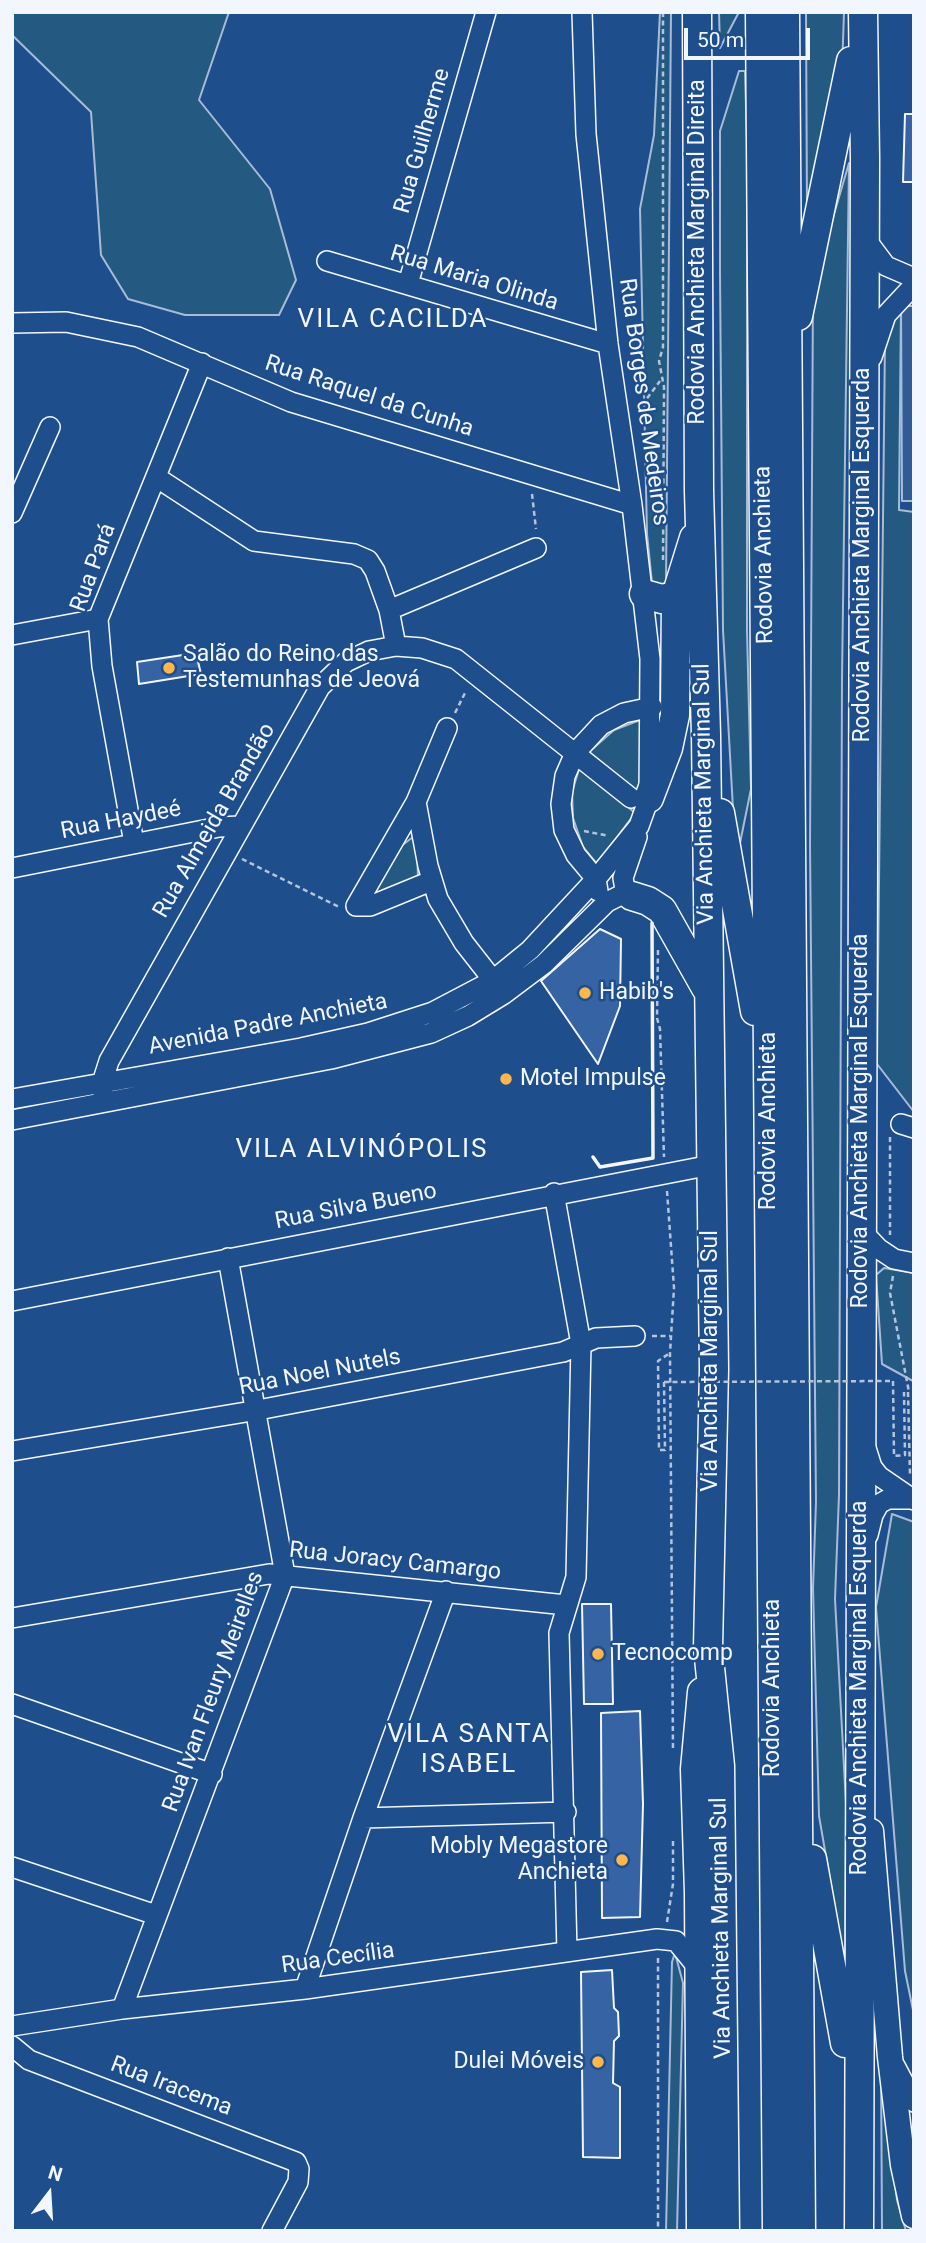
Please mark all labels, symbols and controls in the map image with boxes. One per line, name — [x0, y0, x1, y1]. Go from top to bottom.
scale bar — [688, 14, 814, 58]
text: 50 m — [697, 28, 744, 52]
street label: Rua Guilherme — [389, 65, 457, 217]
street label: Rodovia Anchieta Marginal Direita — [684, 79, 712, 425]
street label: Rua Maria Olinda — [387, 240, 561, 318]
street label: Rua Borges de Medeiros — [612, 277, 674, 527]
district label: VILA CACILDA — [299, 304, 487, 336]
street label: Rua Raquel da Cunha — [261, 350, 477, 444]
street label: Rodovia Anchieta Marginal Esquerda — [849, 367, 877, 743]
street label: Rodovia Anchieta — [750, 466, 780, 644]
street label: Rua Pará — [65, 520, 123, 616]
place label: Salão do Reino das Testemunhas de Jeová — [183, 641, 420, 695]
marker: Salão do Reino das Testemunhas de Jeová — [161, 660, 177, 676]
street label: Via Anchieta Marginal Sul — [689, 663, 721, 925]
street label: Rua Almeida Brandão — [148, 719, 282, 923]
street label: Rua Haydeé — [59, 796, 183, 846]
street label: Rodovia Anchieta Marginal Esquerda — [847, 933, 875, 1309]
place label: Habib's — [599, 979, 674, 1007]
marker: Habib's — [577, 985, 593, 1001]
street label: Avenida Padre Anchieta — [146, 988, 390, 1062]
street label: Rodovia Anchieta — [755, 1032, 783, 1210]
place label: Motel Impulse — [520, 1065, 666, 1093]
marker: Motel Impulse — [498, 1071, 514, 1087]
district label: VILA ALVINÓPOLIS — [238, 1134, 486, 1166]
street label: Rua Silva Bueno — [273, 1178, 439, 1236]
street label: Via Anchieta Marginal Sul — [697, 1230, 725, 1492]
street label: Rua Noel Nutels — [237, 1344, 403, 1402]
street label: Rodovia Anchieta Marginal Esquerda — [846, 1500, 874, 1876]
street label: Rua Joracy Camargo — [288, 1537, 502, 1587]
street label: Rua Ivan Fleury Meirelles — [158, 1568, 270, 1816]
street label: Rodovia Anchieta — [759, 1599, 787, 1777]
place label: Tecnocomp — [612, 1640, 733, 1668]
marker: Tecnocomp — [590, 1646, 606, 1662]
district label: VILA SANTA ISABEL — [389, 1719, 549, 1780]
street label: Via Anchieta Marginal Sul — [706, 1797, 738, 2059]
place label: Mobly Megastore Anchieta — [430, 1833, 608, 1887]
marker: Mobly Megastore Anchieta — [614, 1852, 630, 1868]
street label: Rua Cecília — [280, 1937, 396, 1981]
place label: Dulei Móveis — [453, 2048, 584, 2076]
street label: Rua Iracema — [106, 2051, 236, 2123]
marker: Dulei Móveis — [590, 2054, 606, 2070]
north arrow — [14, 2159, 84, 2229]
text: N — [46, 2160, 65, 2186]

